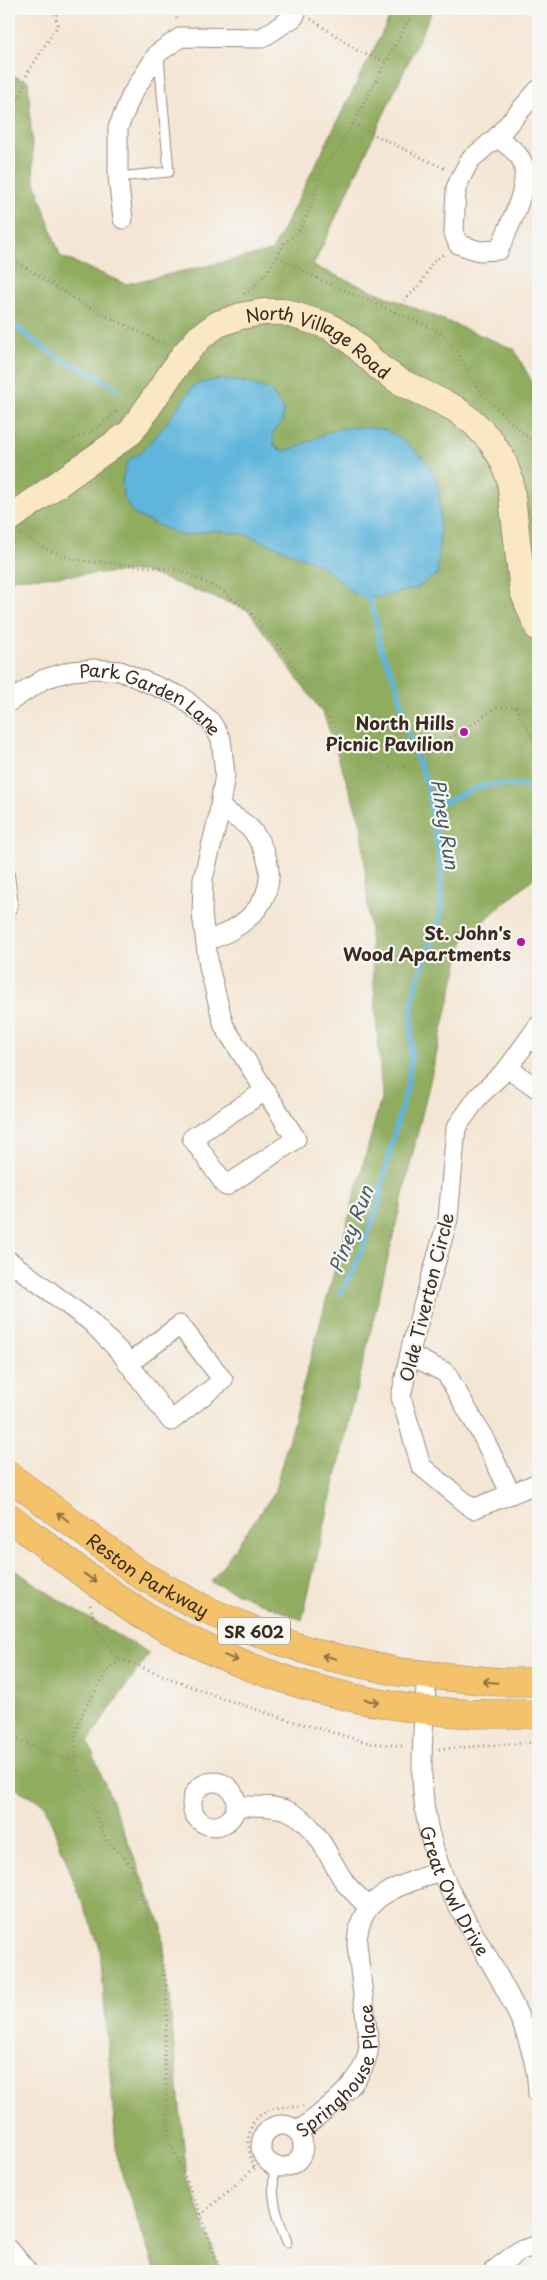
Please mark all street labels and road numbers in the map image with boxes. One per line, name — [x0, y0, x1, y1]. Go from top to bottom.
street label: North Village Road — [243, 299, 396, 385]
street label: Park Garden Lane — [78, 655, 229, 740]
street label: Olde Tiverton Circle — [392, 1209, 460, 1385]
street label: Reston Parkway — [82, 1526, 214, 1623]
road number: SR 602 — [218, 1618, 290, 1644]
street label: Great Owl Drive — [414, 1823, 497, 1961]
street label: Springhouse Place — [289, 2003, 383, 2143]

